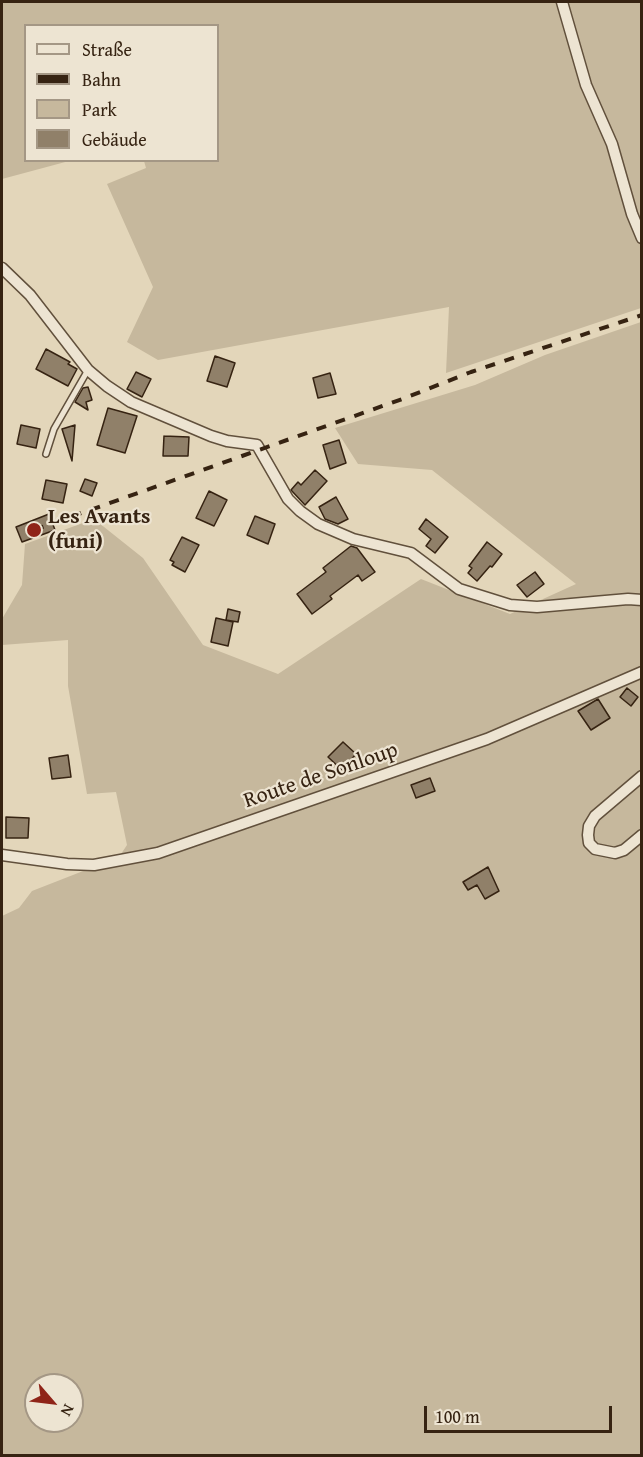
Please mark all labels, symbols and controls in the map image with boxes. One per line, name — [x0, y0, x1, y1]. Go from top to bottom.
legend — [24, 24, 219, 162]
text: Straße — [82, 36, 132, 63]
text: Bahn — [82, 66, 121, 93]
text: Park — [82, 96, 117, 123]
text: Gebäude — [82, 126, 147, 153]
place label: Les Avants (funi) — [48, 504, 150, 556]
marker: Les Avants (funi) — [25, 521, 43, 539]
street label: Route de Sonloup — [241, 737, 401, 815]
north arrow — [24, 1373, 84, 1433]
scale bar — [427, 1394, 614, 1432]
text: N — [55, 1400, 81, 1421]
text: 100 m — [435, 1403, 480, 1430]

